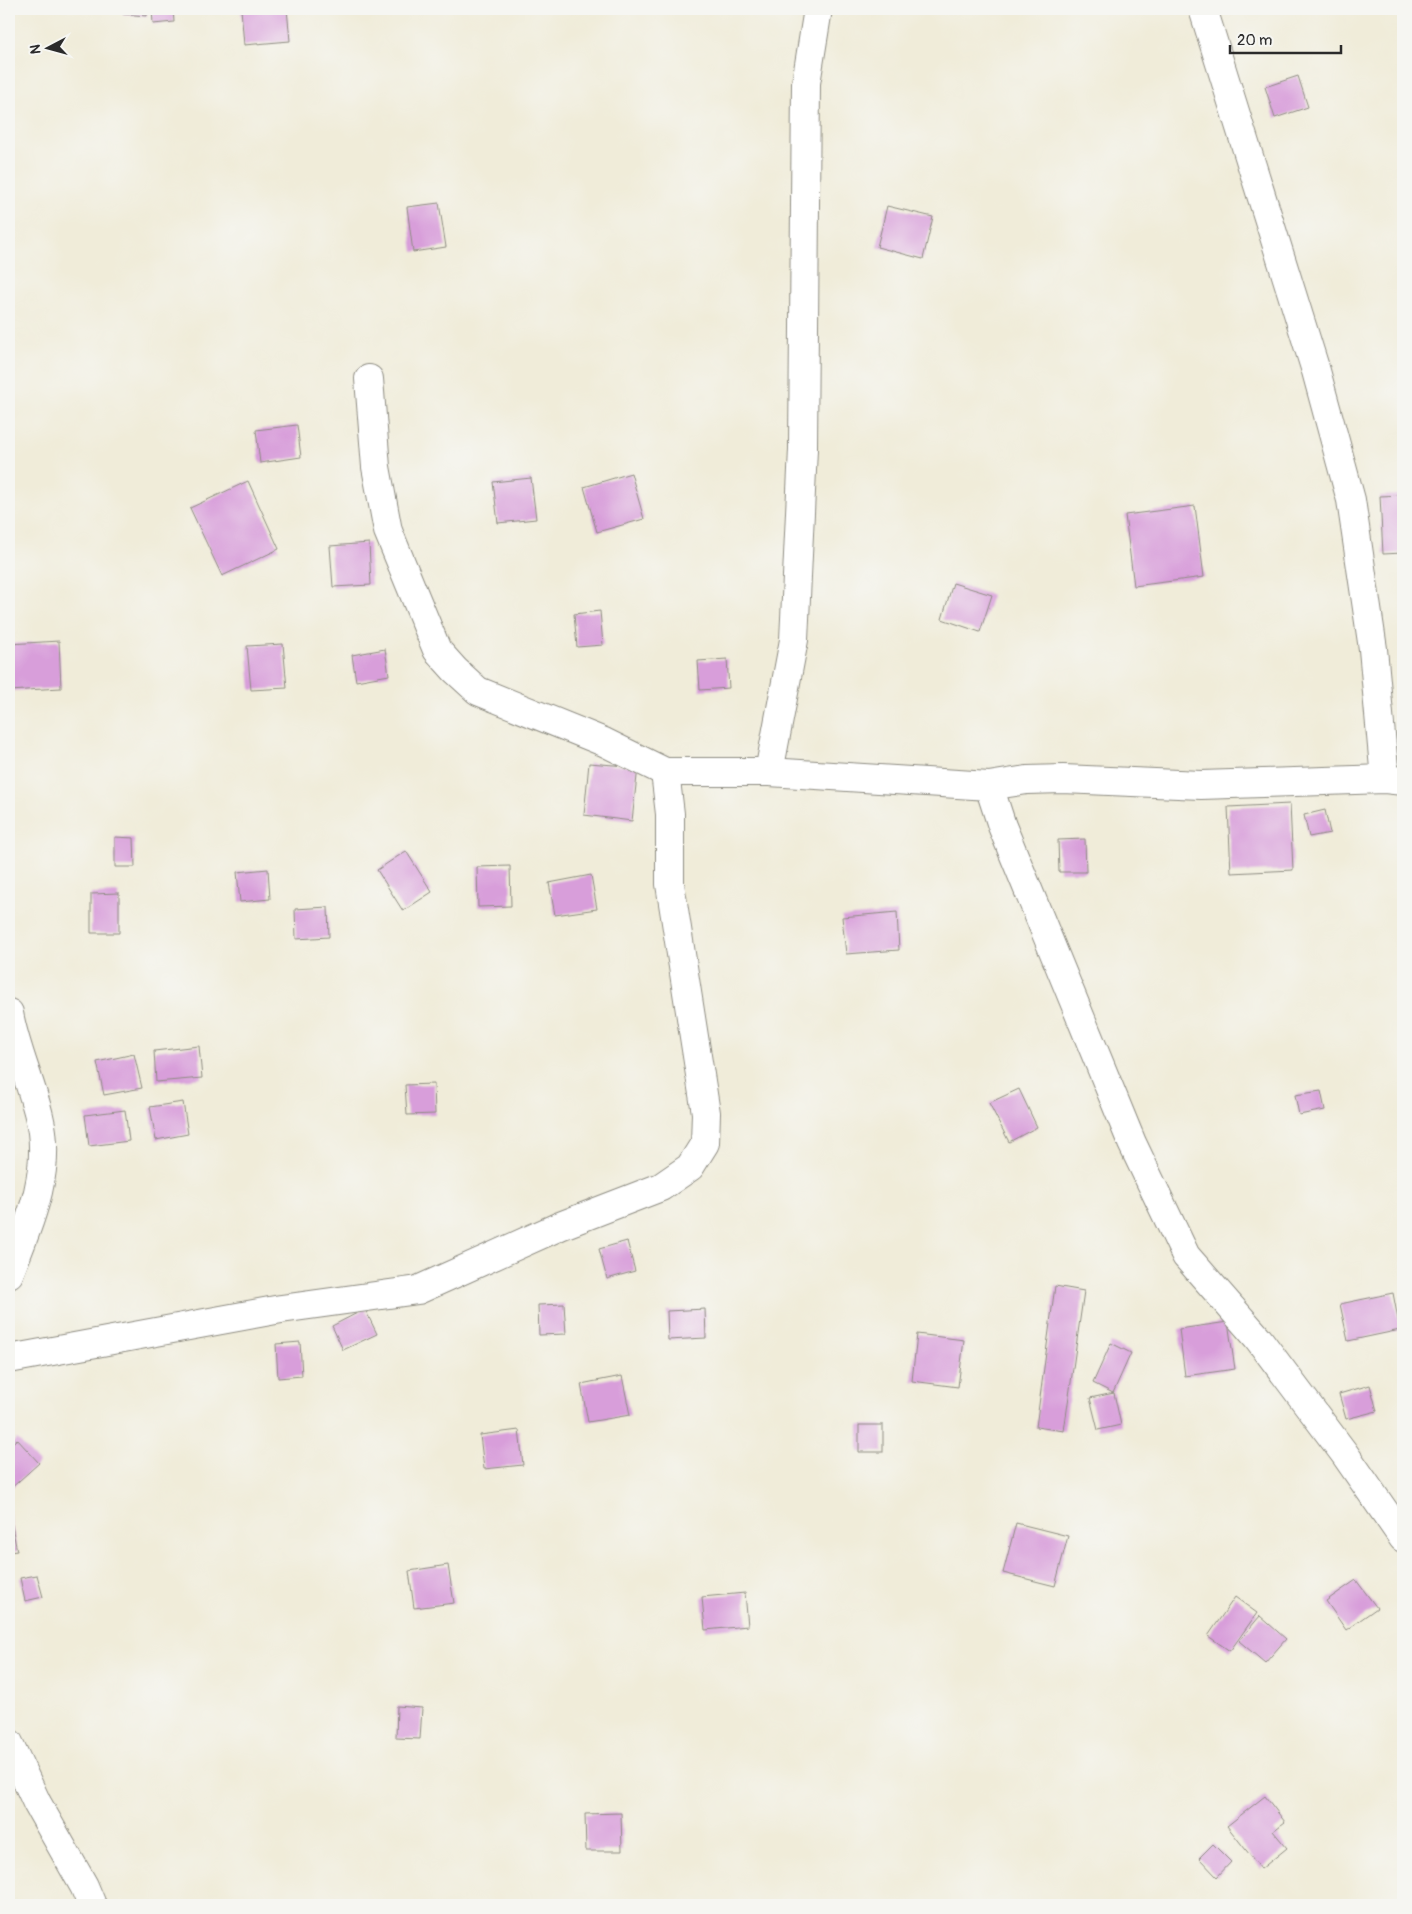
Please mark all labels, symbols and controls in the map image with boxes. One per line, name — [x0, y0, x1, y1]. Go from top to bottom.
north arrow — [22, 22, 72, 72]
scale bar — [1230, 22, 1341, 54]
text: 20 m — [1237, 31, 1272, 50]
text: N — [27, 44, 45, 55]

